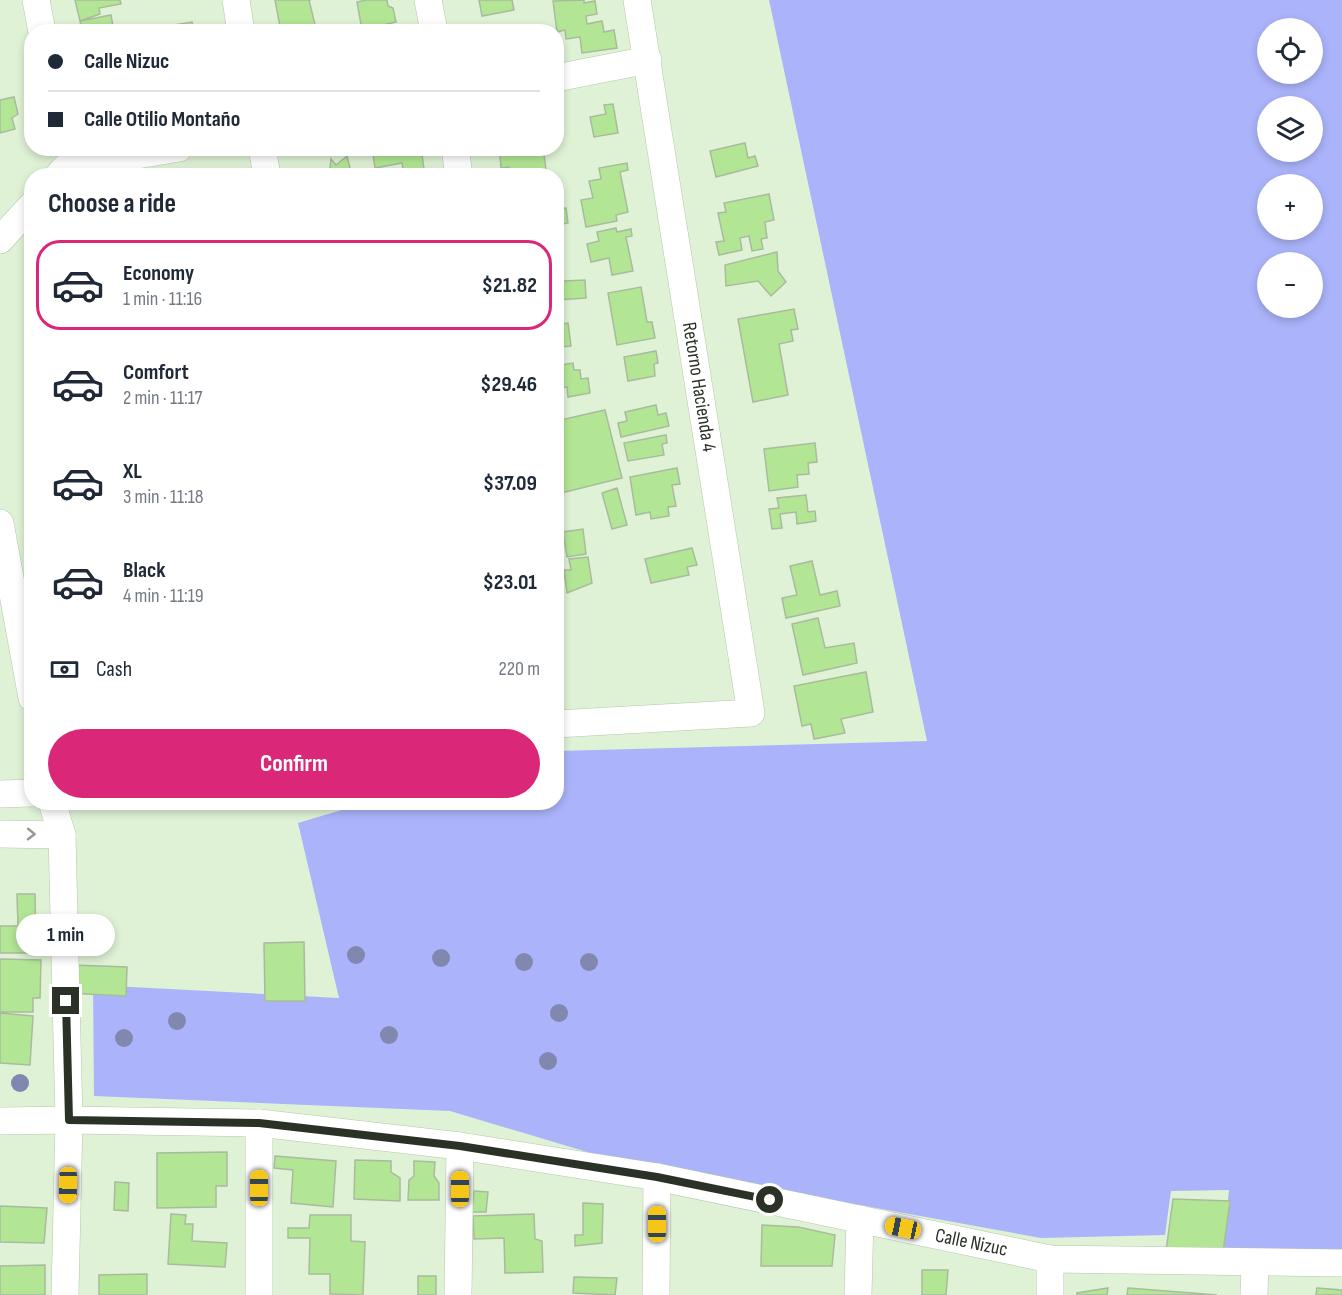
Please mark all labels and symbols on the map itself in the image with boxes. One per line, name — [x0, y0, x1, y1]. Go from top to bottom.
street label: Retorno Hacienda 4 — [677, 321, 721, 453]
one-way arrow — [27, 828, 36, 841]
callout: 1 min — [16, 914, 116, 956]
route end — [52, 987, 79, 1014]
car — [59, 1167, 77, 1203]
car — [250, 1170, 268, 1206]
car — [451, 1171, 469, 1207]
route start — [756, 1186, 783, 1213]
car — [648, 1206, 666, 1242]
car — [884, 1215, 922, 1241]
street label: Calle Nizuc — [933, 1223, 1010, 1262]

